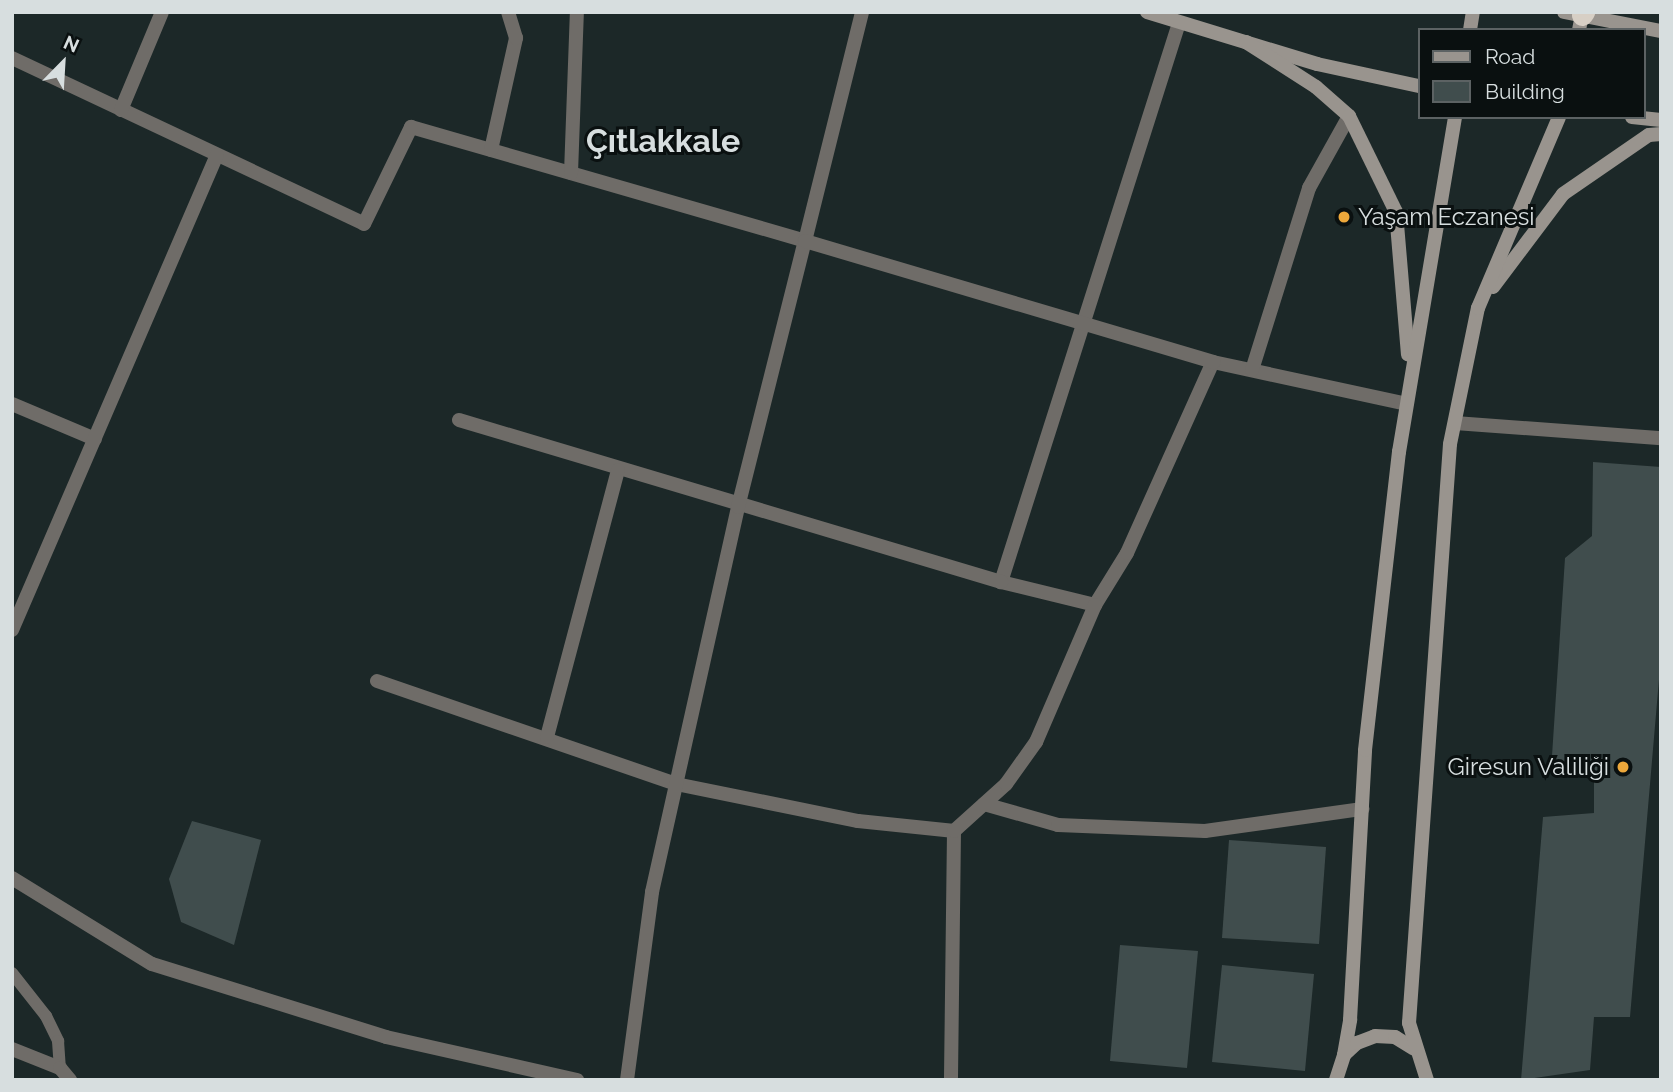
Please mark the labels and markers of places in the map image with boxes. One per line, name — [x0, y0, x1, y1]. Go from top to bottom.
place label: Yaşam Eczanesi — [1358, 203, 1535, 231]
marker: Yaşam Eczanesi — [1336, 209, 1352, 225]
place label: Giresun Valiliği — [1447, 753, 1609, 781]
marker: Giresun Valiliği — [1615, 759, 1631, 775]

